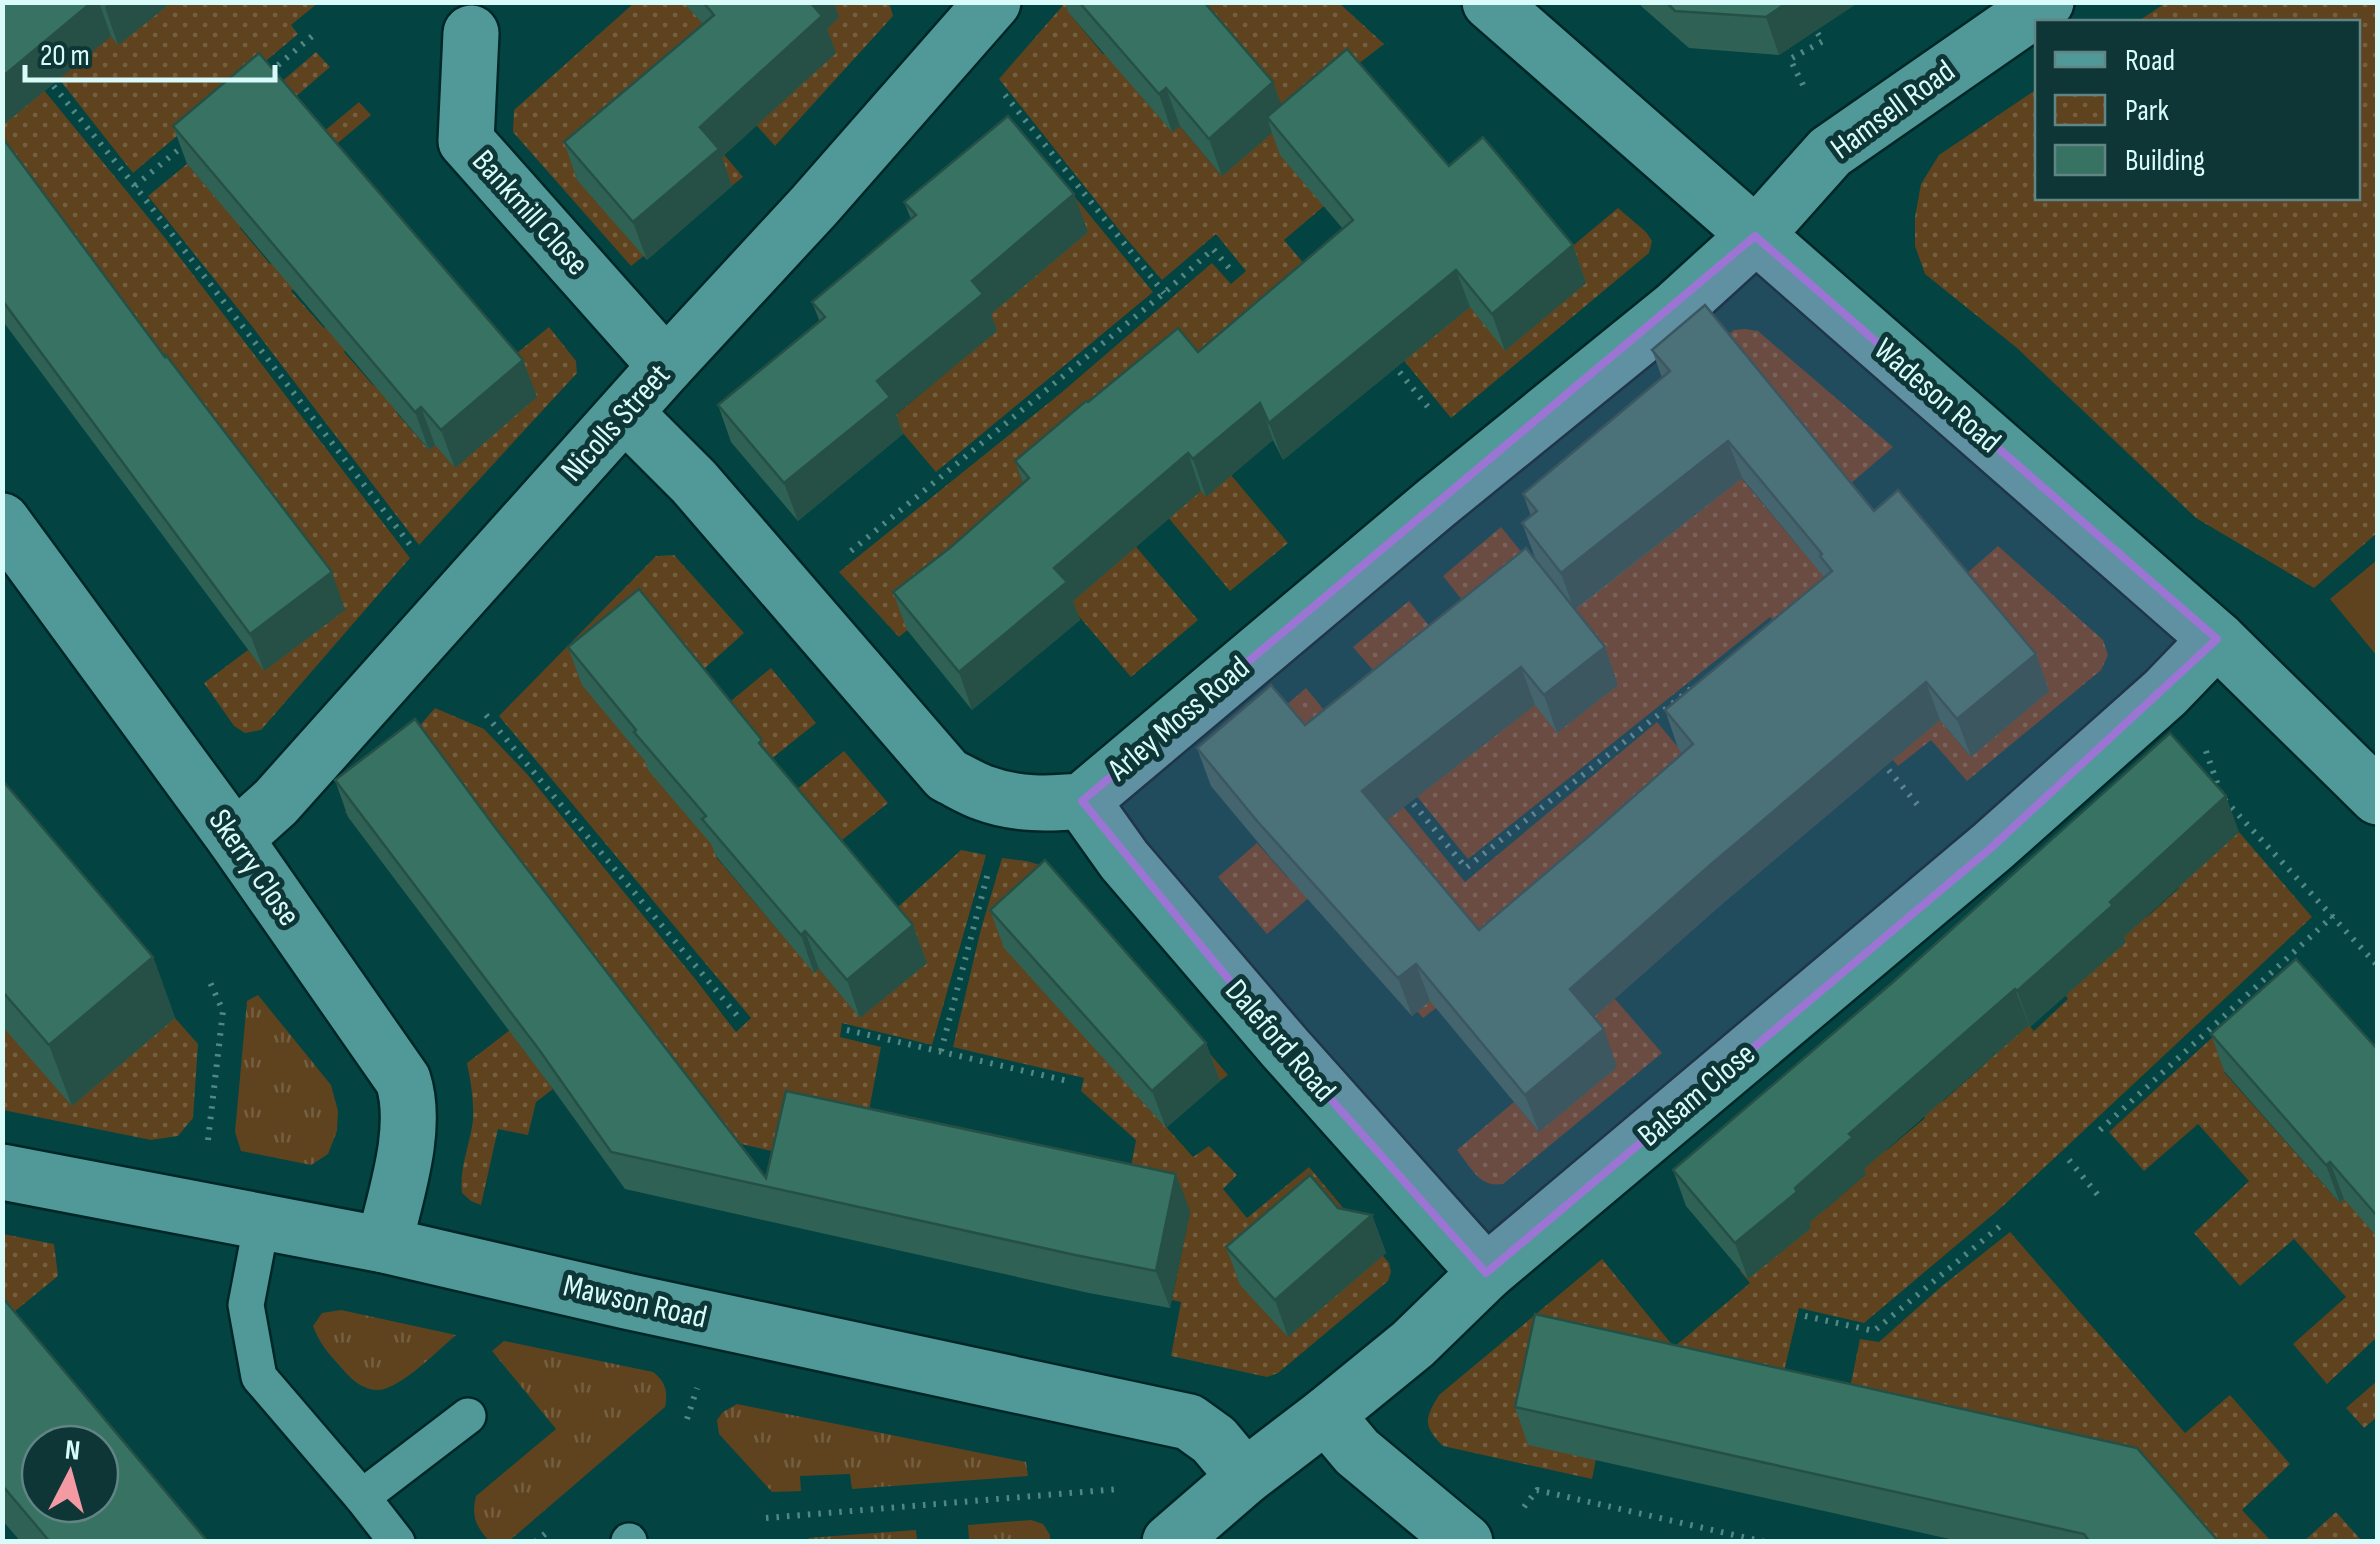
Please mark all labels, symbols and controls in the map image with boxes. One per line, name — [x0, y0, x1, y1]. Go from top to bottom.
scale bar — [25, 20, 275, 82]
legend — [2035, 20, 2360, 200]
text: 20 m — [40, 38, 90, 74]
text: Road — [2125, 43, 2175, 79]
street label: Hamsell Road — [1823, 52, 1963, 168]
text: Park — [2125, 93, 2169, 129]
street label: Bankmill Close — [464, 142, 596, 284]
text: Building — [2125, 143, 2205, 179]
street label: Wadeson Road — [1866, 330, 2008, 462]
street label: Nicolls Street — [553, 356, 679, 490]
street label: Arley Moss Road — [1099, 649, 1258, 790]
street label: Skerry Close — [200, 802, 308, 934]
street label: Daleford Road — [1216, 972, 1344, 1110]
street label: Balsam Close — [1630, 1035, 1764, 1155]
street label: Mawson Road — [559, 1267, 711, 1337]
north arrow — [20, 1424, 120, 1524]
text: N — [63, 1433, 82, 1468]

